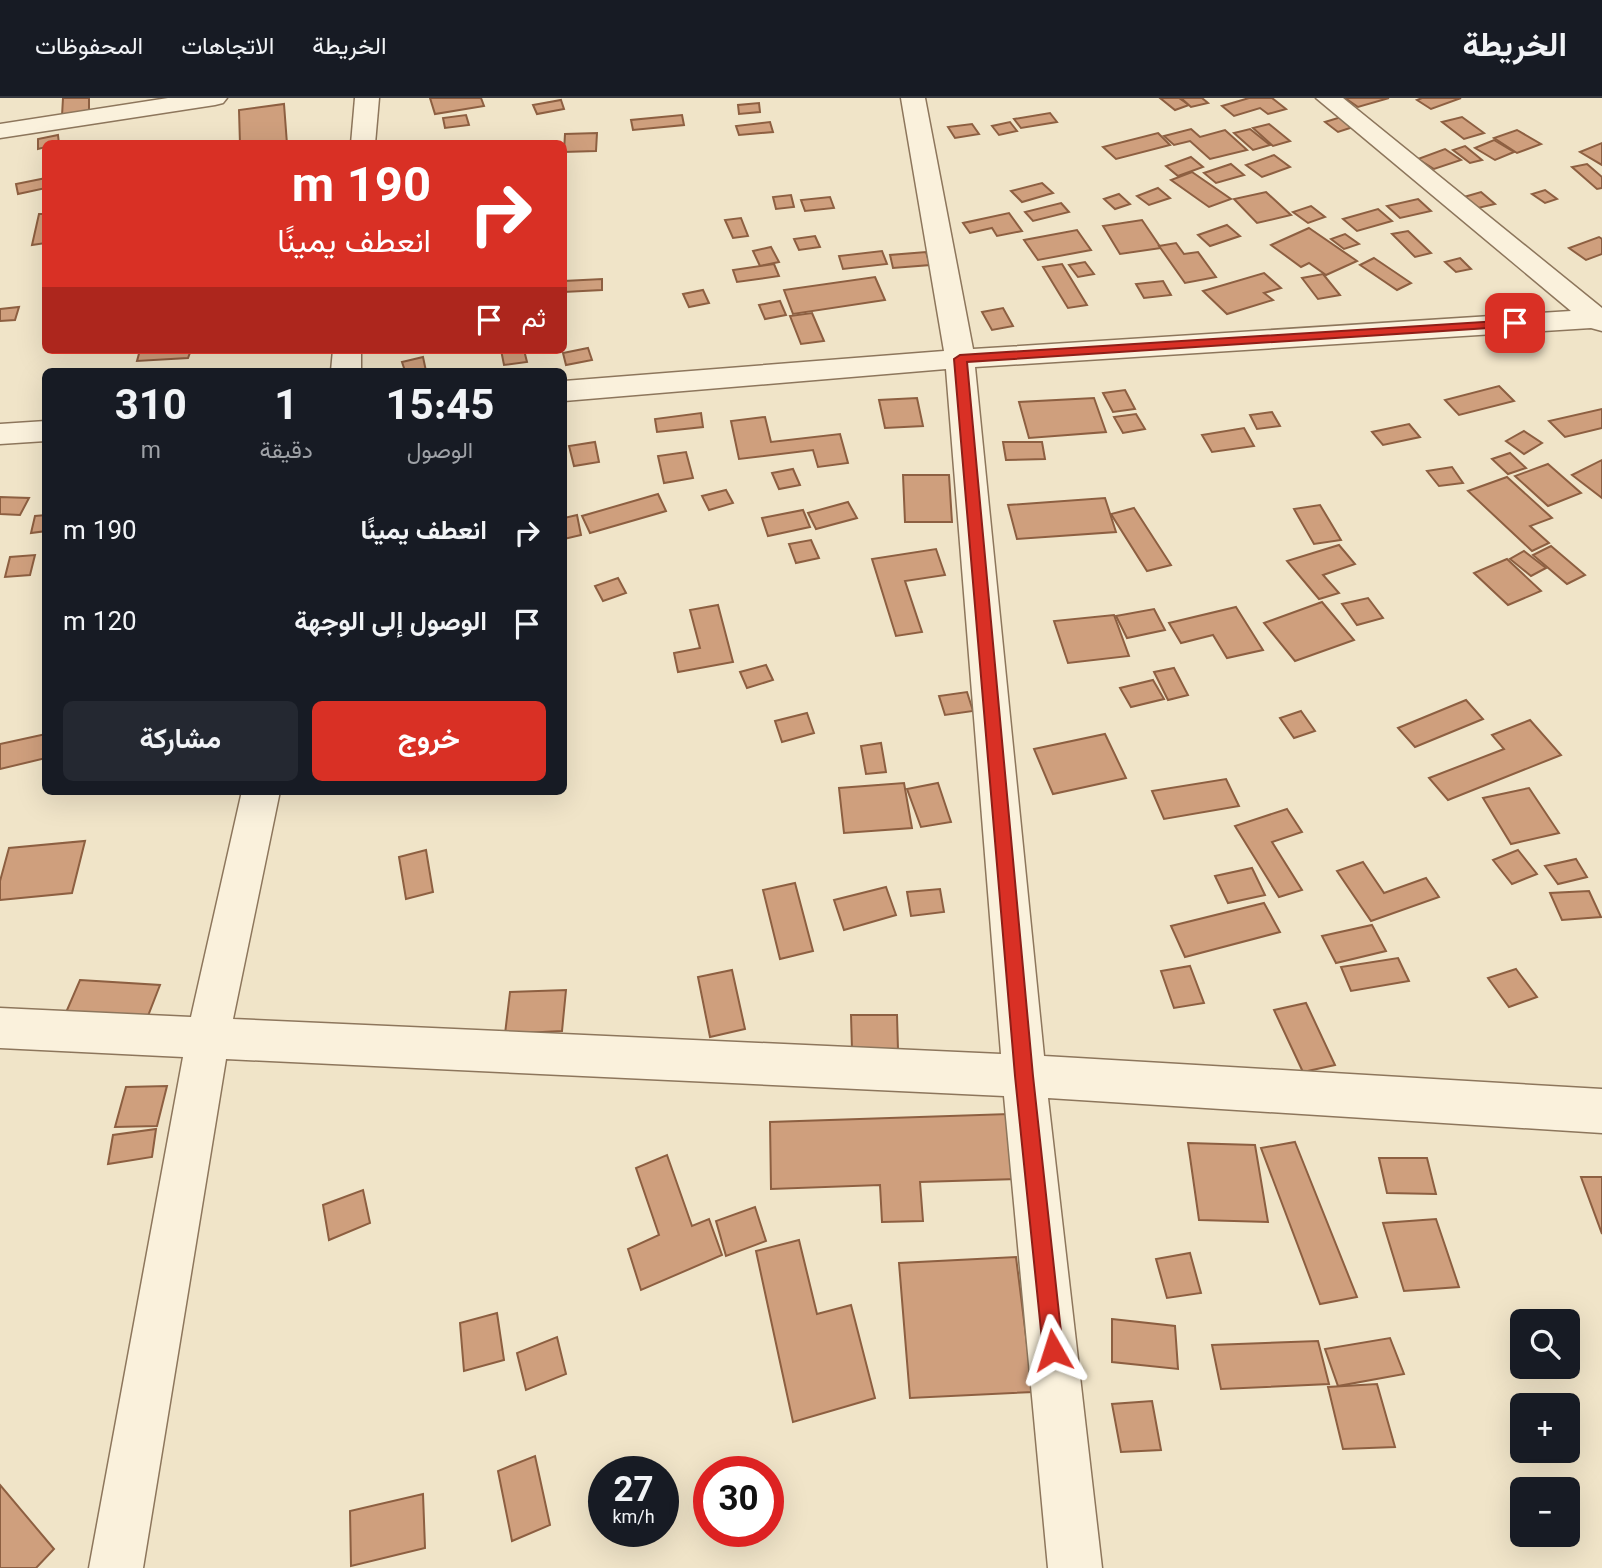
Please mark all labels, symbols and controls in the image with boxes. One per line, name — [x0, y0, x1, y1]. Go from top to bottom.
text: الخريطة — [1463, 22, 1567, 74]
text: المحفوظات — [35, 29, 143, 67]
text: الاتجاهات — [181, 29, 274, 67]
text: الخريطة — [312, 29, 387, 67]
text: 190 m — [292, 151, 431, 227]
icon: right — [455, 168, 546, 259]
text: انعطف يمينًا — [277, 219, 431, 269]
pin — [1485, 293, 1545, 353]
text: ثم — [522, 300, 546, 341]
icon: arrive — [470, 301, 508, 339]
icon: arrive — [1496, 304, 1534, 342]
text: 310 — [115, 376, 187, 442]
text: 1 — [274, 376, 298, 442]
text: 15:45 — [385, 376, 494, 442]
text: m — [141, 434, 161, 470]
text: دقيقة — [260, 434, 313, 470]
text: الوصول — [407, 434, 473, 470]
text: 190 m — [63, 512, 137, 553]
text: انعطف يمينًا — [361, 512, 487, 553]
icon: right — [508, 514, 546, 552]
text: 120 m — [63, 603, 137, 644]
text: الوصول إلى الوجهة — [294, 603, 487, 644]
icon: arrive — [508, 605, 546, 643]
button: مشاركة — [63, 701, 298, 781]
button: خروج — [312, 701, 546, 781]
map controls — [1510, 1309, 1580, 1547]
button: search — [1510, 1309, 1580, 1379]
position arrow — [1016, 1313, 1090, 1387]
button: + — [1510, 1393, 1580, 1463]
speed limit sign: 30 — [693, 1456, 784, 1547]
text: 27 — [613, 1465, 654, 1520]
button: − — [1510, 1477, 1580, 1547]
text: km/h — [612, 1505, 655, 1533]

